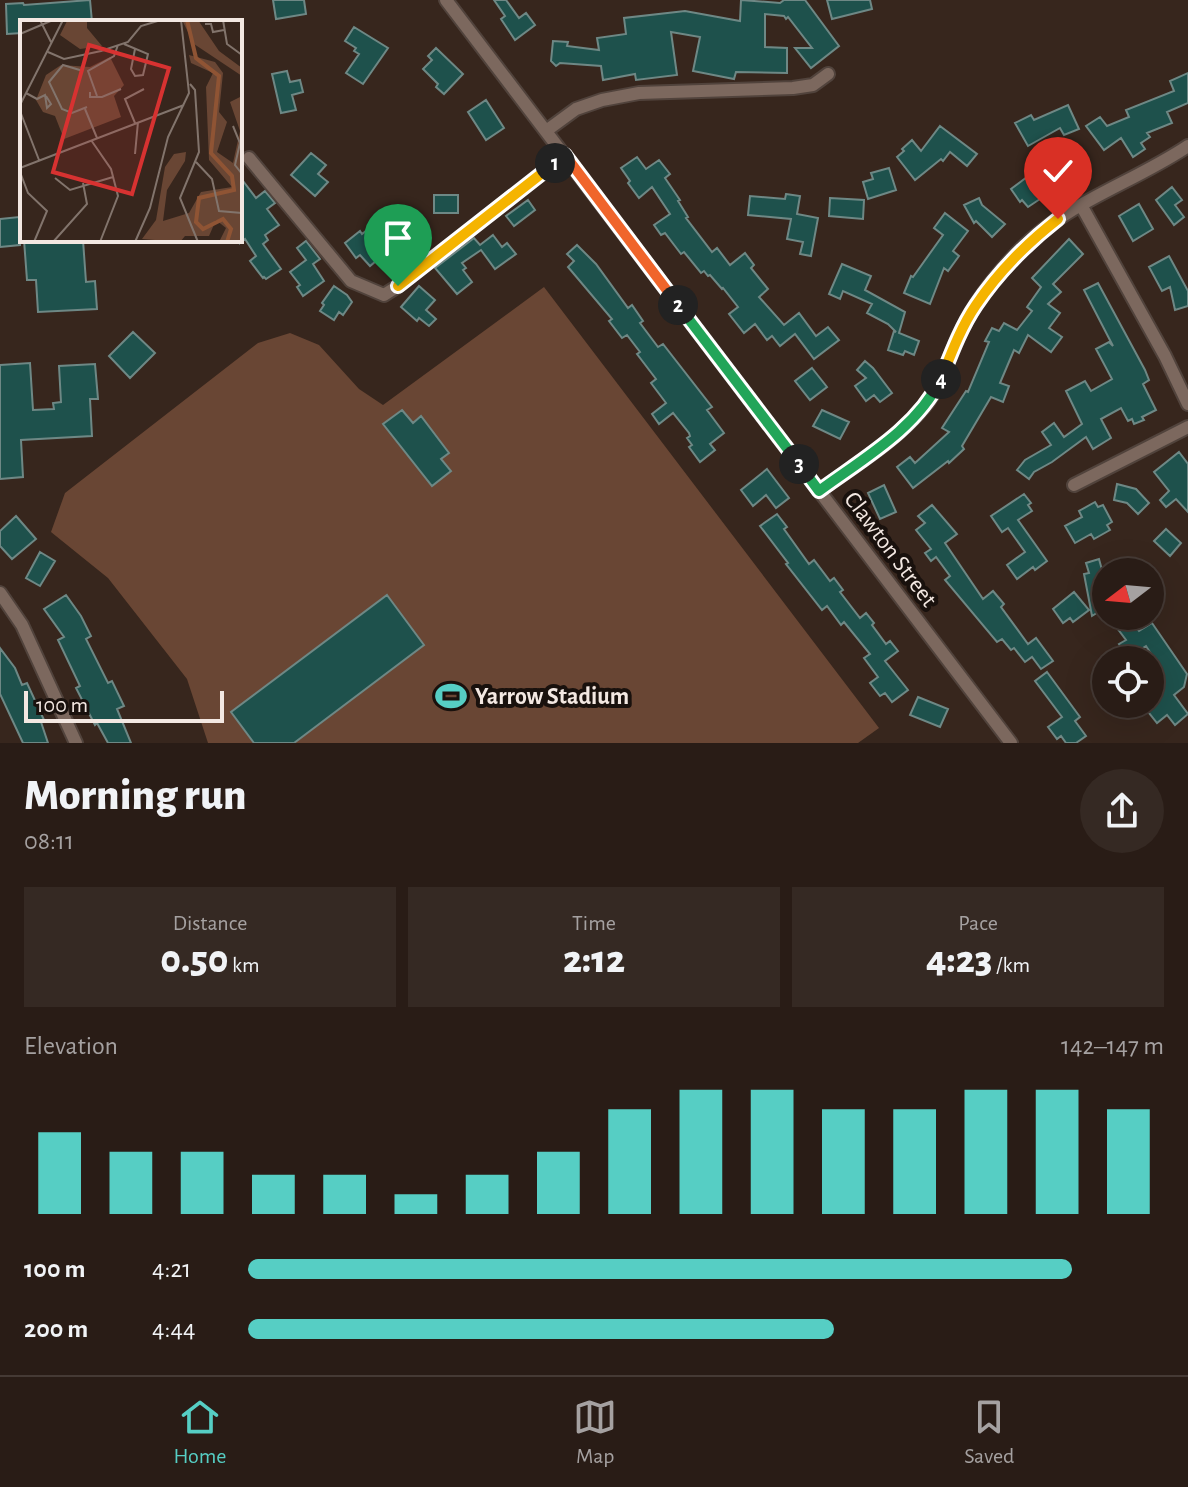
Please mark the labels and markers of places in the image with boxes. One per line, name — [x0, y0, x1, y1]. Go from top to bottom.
pin — [1024, 137, 1092, 219]
pin: 1 — [535, 143, 575, 183]
pin — [364, 204, 432, 286]
pin: 2 — [658, 285, 698, 325]
pin: 4 — [921, 359, 961, 399]
pin: 3 — [779, 444, 819, 484]
sports icon: Yarrow Stadium — [434, 679, 468, 713]
place label: Yarrow Stadium — [475, 685, 629, 709]

